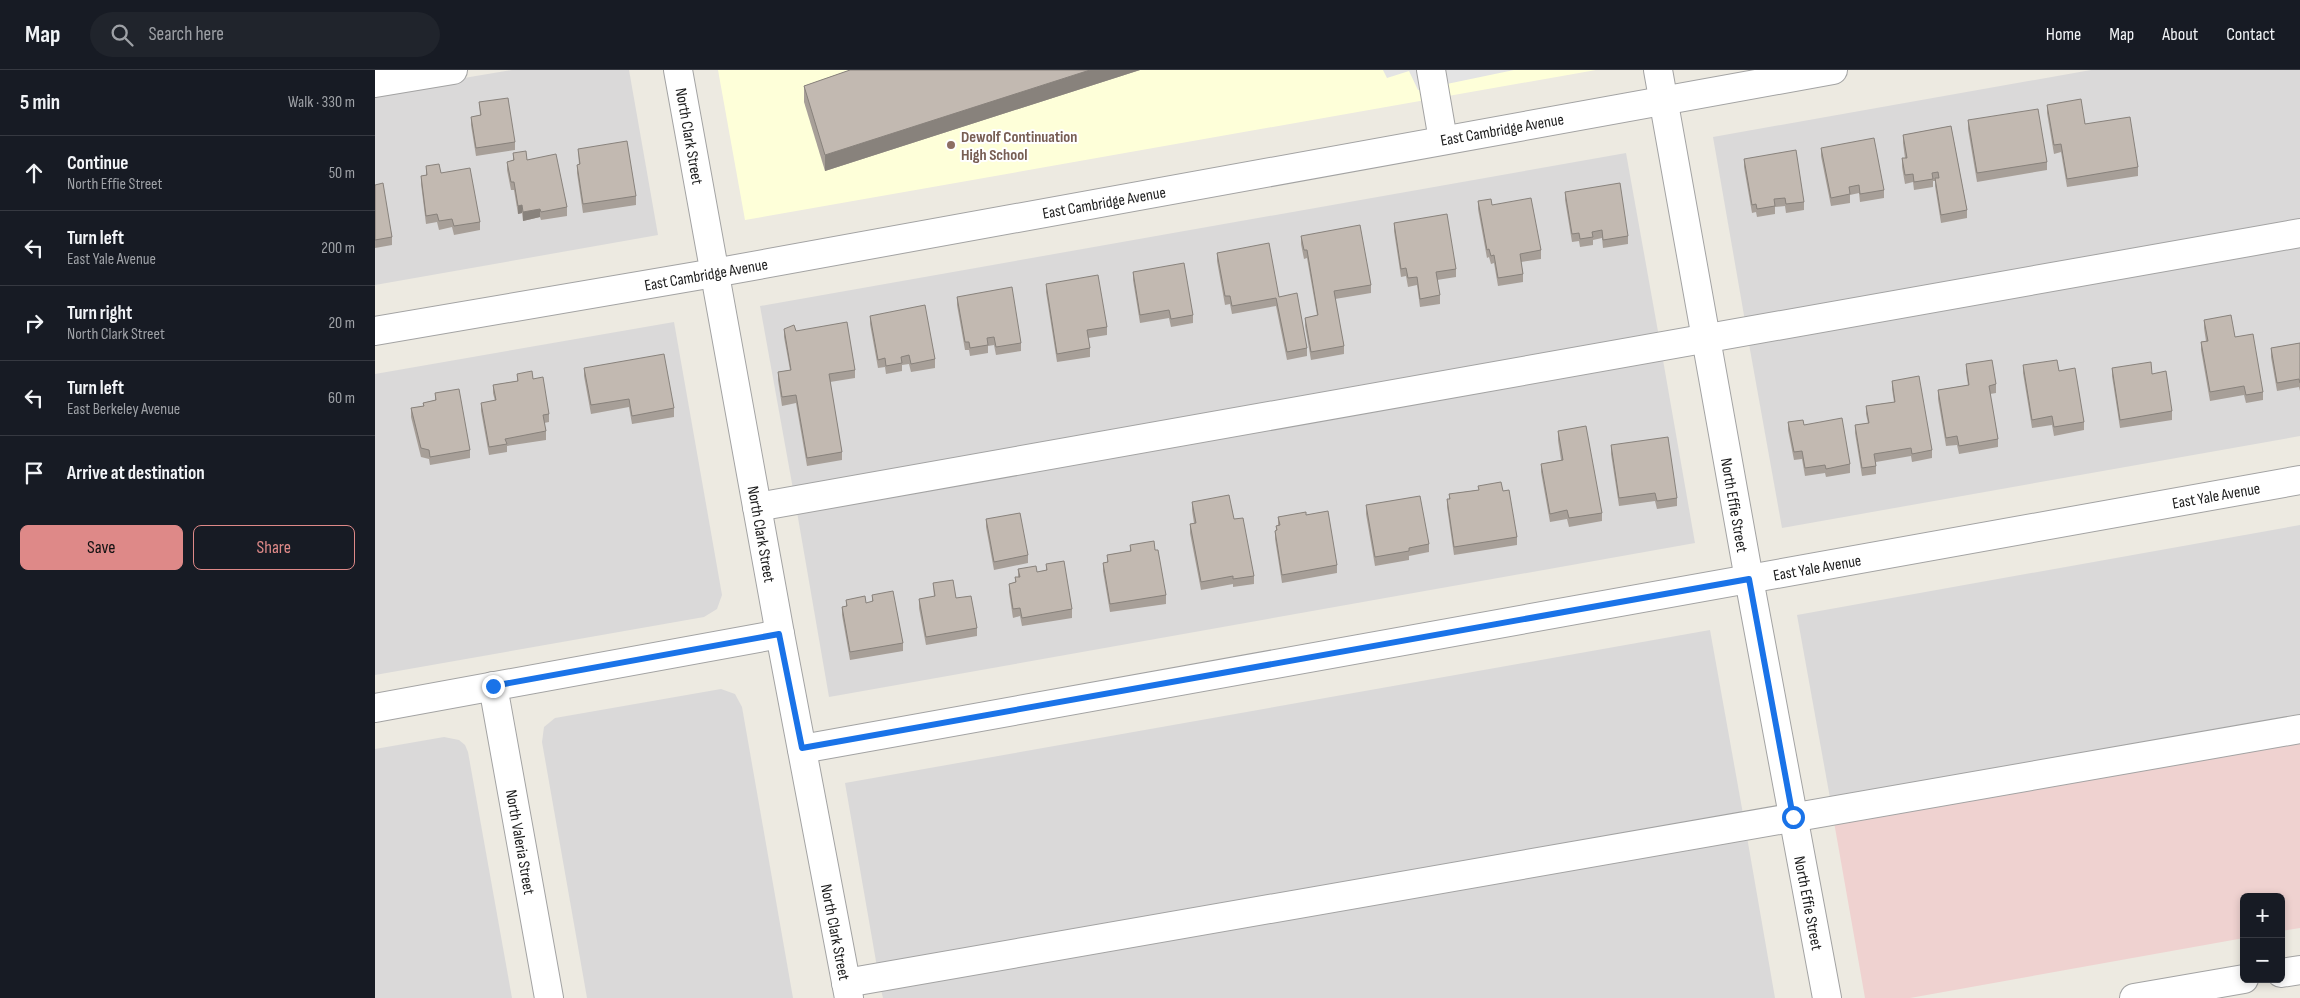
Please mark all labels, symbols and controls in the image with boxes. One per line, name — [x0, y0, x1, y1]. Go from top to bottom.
search box — [90, 12, 440, 57]
text: Map — [25, 20, 60, 49]
icon: search — [108, 21, 136, 49]
text: Search here — [148, 23, 224, 46]
text: Home — [2046, 24, 2081, 45]
text: Map — [2109, 24, 2134, 45]
text: About — [2162, 24, 2198, 45]
text: Contact — [2226, 24, 2275, 45]
street label: North Clark Street — [671, 86, 706, 186]
text: 5 min — [20, 90, 60, 115]
text: Walk · 330 m — [288, 93, 355, 112]
street label: East Cambridge Avenue — [1439, 110, 1565, 151]
place label: Dewolf Continuation High School — [961, 128, 1077, 165]
marker: Dewolf Continuation High School — [945, 139, 957, 151]
text: Continue — [67, 152, 128, 175]
icon: ahead — [20, 159, 48, 187]
text: 50 m — [329, 164, 355, 183]
text: North Effie Street — [67, 175, 162, 194]
street label: East Cambridge Avenue — [1041, 183, 1167, 224]
text: Turn left — [67, 227, 124, 250]
icon: left — [20, 234, 48, 262]
text: 200 m — [321, 239, 355, 258]
text: East Yale Avenue — [67, 250, 156, 269]
street label: East Cambridge Avenue — [643, 255, 769, 296]
text: Turn right — [67, 302, 132, 325]
icon: right — [20, 309, 48, 337]
text: 20 m — [328, 314, 355, 333]
text: North Clark Street — [67, 325, 165, 344]
text: Turn left — [67, 377, 124, 400]
icon: left — [20, 384, 48, 412]
text: 60 m — [328, 389, 355, 408]
text: East Berkeley Avenue — [67, 400, 180, 419]
street label: North Effie Street — [1716, 457, 1751, 554]
icon: arrive — [20, 459, 48, 487]
text: Arrive at destination — [67, 462, 205, 485]
street label: East Yale Avenue — [2171, 479, 2262, 514]
street label: North Clark Street — [743, 484, 778, 584]
button: Save — [20, 525, 183, 570]
button: Share — [193, 525, 355, 570]
street label: East Yale Avenue — [1772, 551, 1863, 586]
route end — [482, 675, 505, 698]
street label: North Valeria Street — [501, 788, 538, 896]
route start — [1782, 806, 1805, 829]
street label: North Effie Street — [1789, 855, 1826, 952]
street label: North Clark Street — [816, 882, 853, 982]
map controls — [2240, 893, 2285, 983]
button: + — [2240, 893, 2285, 938]
button: − — [2240, 938, 2285, 983]

